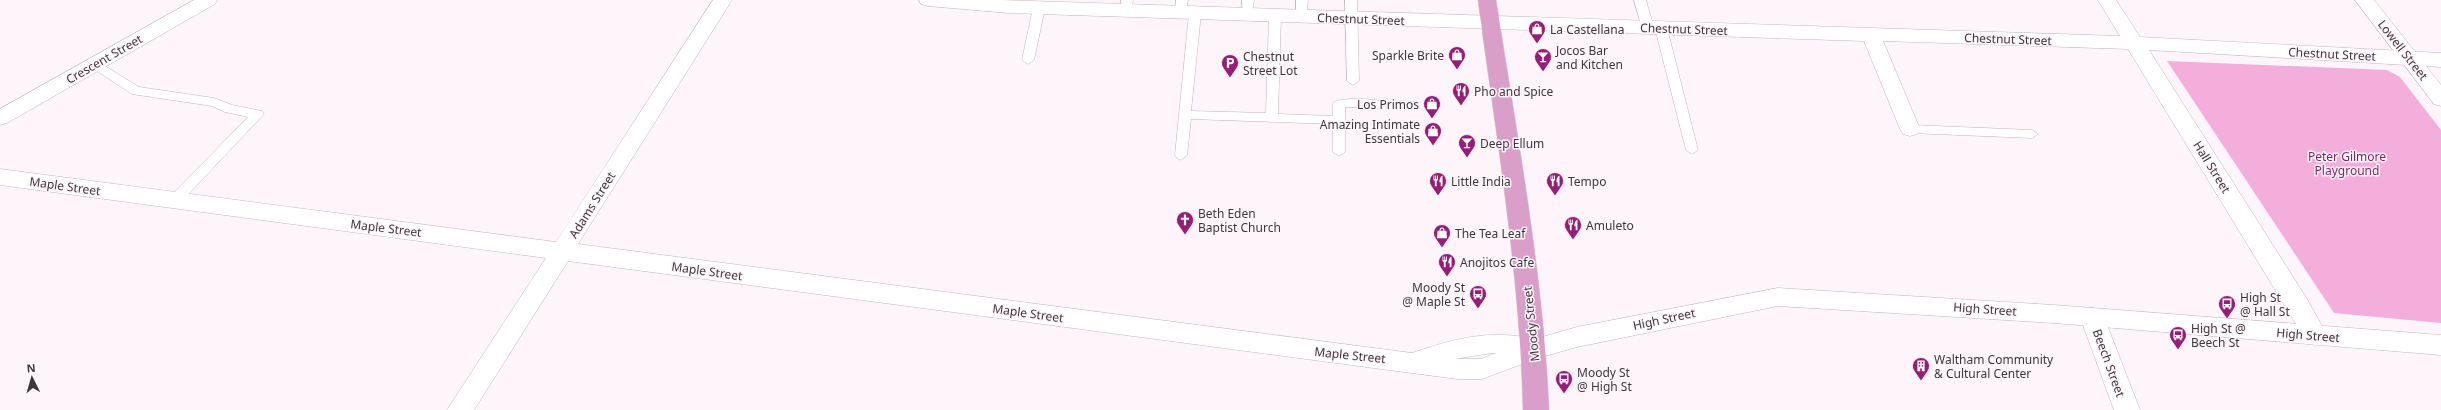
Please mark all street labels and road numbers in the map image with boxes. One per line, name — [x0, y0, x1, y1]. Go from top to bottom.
street label: Chestnut Street — [1317, 9, 1406, 29]
street label: Lowell Street — [2374, 16, 2432, 84]
street label: Chestnut Street — [1640, 19, 1729, 39]
street label: Chestnut Street — [1964, 29, 2053, 49]
street label: Crescent Street — [63, 30, 146, 88]
street label: Chestnut Street — [2288, 43, 2377, 65]
street label: Hall Street — [2189, 138, 2235, 197]
street label: Adams Street — [565, 168, 620, 241]
street label: Maple Street — [28, 173, 102, 199]
street label: Maple Street — [349, 215, 423, 241]
street label: Maple Street — [670, 258, 744, 284]
street label: Moody Street — [1519, 285, 1543, 362]
street label: High Street — [1953, 298, 2018, 320]
street label: Maple Street — [991, 300, 1065, 326]
street label: High Street — [1631, 304, 1697, 334]
street label: High Street — [2276, 324, 2341, 346]
street label: Beech Street — [2089, 327, 2129, 400]
street label: Maple Street — [1314, 343, 1387, 367]

